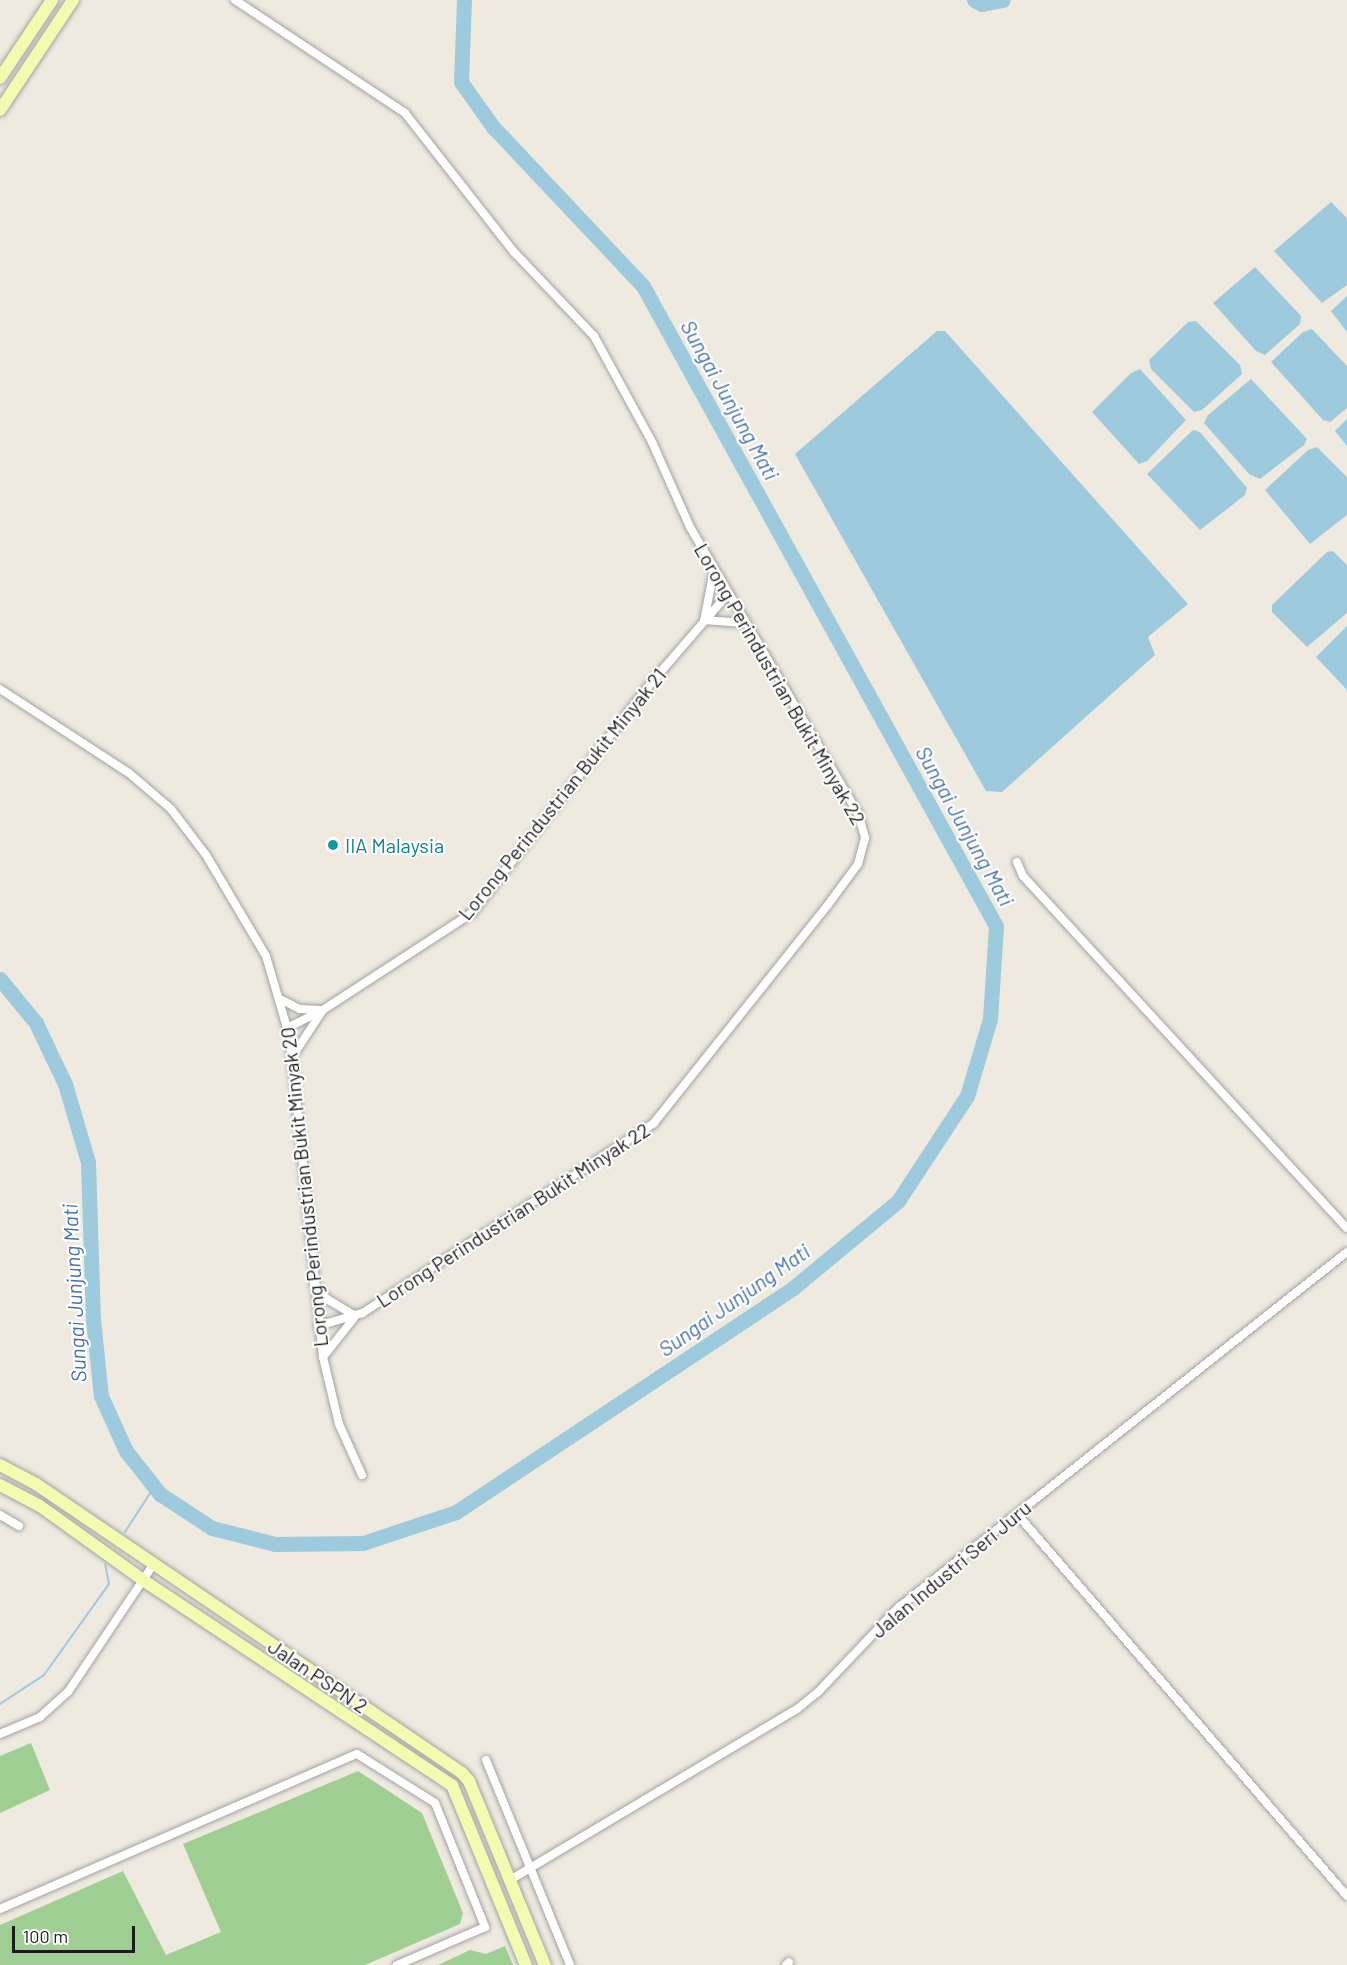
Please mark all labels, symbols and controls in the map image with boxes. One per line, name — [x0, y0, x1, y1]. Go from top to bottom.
water label: Sungai Junjung Mati — [676, 316, 784, 484]
street label: Lorong Perindustrian Bukit Minyak 22 — [689, 539, 871, 829]
street label: Lorong Perindustrian Bukit Minyak 21 — [453, 663, 671, 925]
water label: Sungai Junjung Mati — [911, 742, 1019, 910]
place label: IIA Malaysia — [345, 833, 444, 857]
marker: IIA Malaysia — [326, 838, 340, 852]
street label: Lorong Perindustrian Bukit Minyak 20 — [275, 1026, 333, 1348]
street label: Lorong Perindustrian Bukit Minyak 22 — [372, 1118, 654, 1312]
water label: Sungai Junjung Mati — [57, 1203, 91, 1383]
water label: Sungai Junjung Mati — [653, 1238, 815, 1362]
street label: Jalan Industri Seri Juru — [866, 1495, 1036, 1643]
street label: Jalan PSPN 2 — [264, 1634, 372, 1718]
scale bar — [15, 1914, 138, 1952]
text: 100 m — [23, 1925, 68, 1947]

